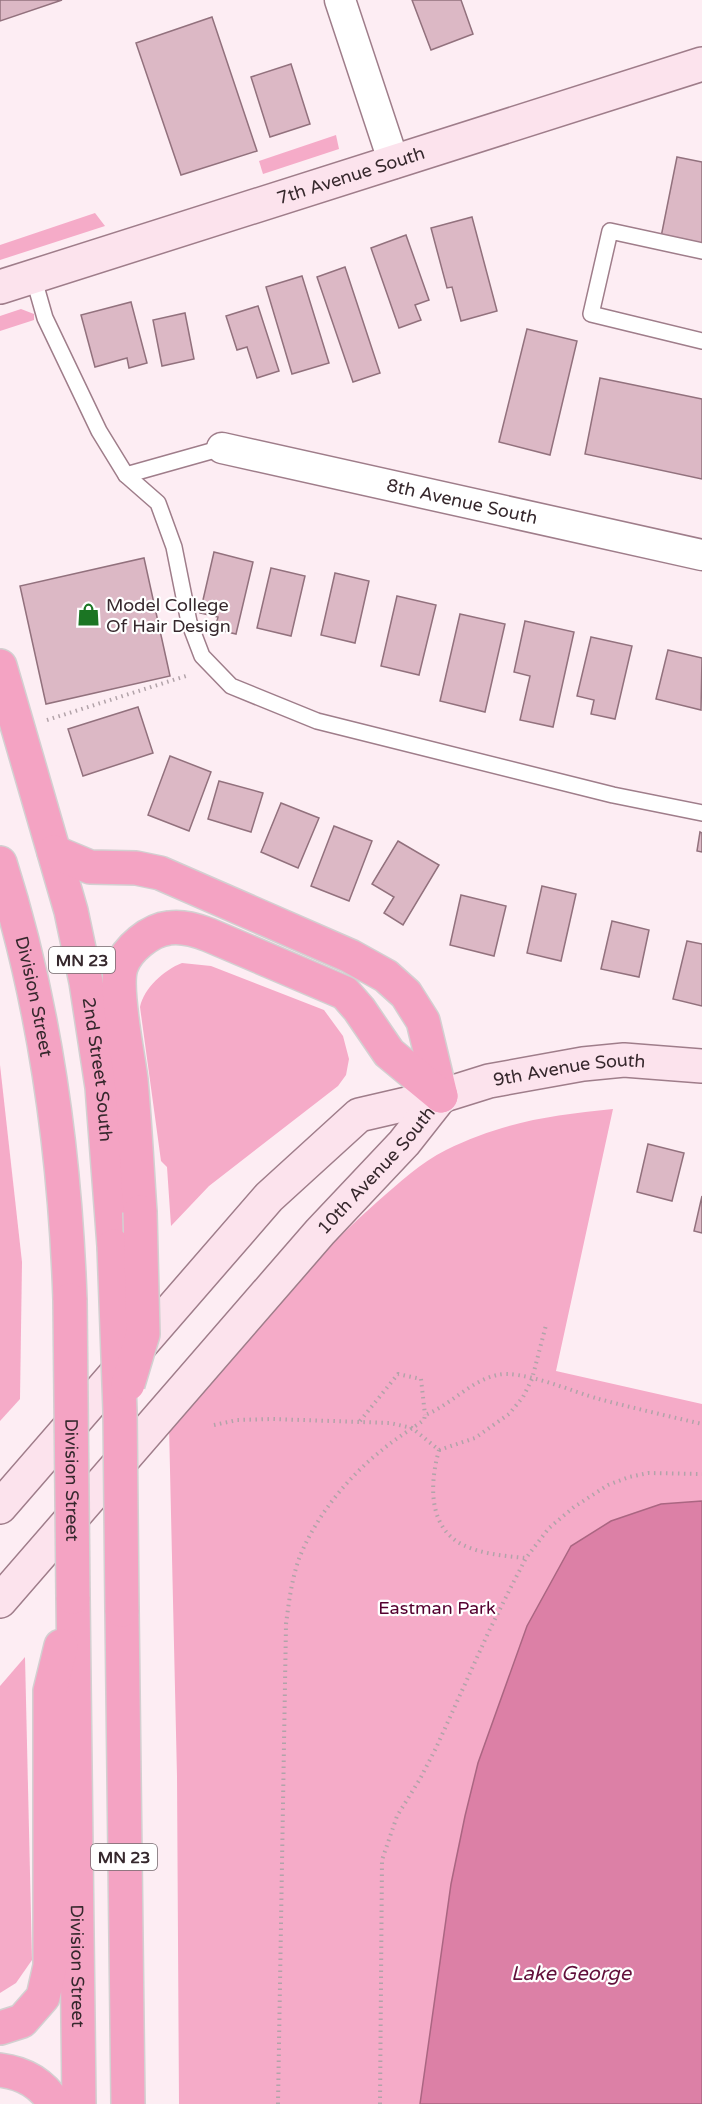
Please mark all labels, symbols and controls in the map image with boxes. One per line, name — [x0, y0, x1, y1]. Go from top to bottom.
street label: 7th Avenue South — [274, 142, 427, 209]
street label: 8th Avenue South — [385, 474, 540, 529]
place label: Model College Of Hair Design — [106, 594, 231, 637]
shop icon: Model College Of Hair Design — [75, 602, 101, 628]
street label: Division Street — [10, 934, 57, 1059]
road number: MN 23 — [49, 947, 115, 973]
street label: 2nd Street South — [77, 996, 117, 1143]
street label: 9th Avenue South — [491, 1049, 646, 1091]
street label: 10th Avenue South — [313, 1102, 440, 1239]
street label: Division Street — [60, 1418, 83, 1542]
park label: Eastman Park — [378, 1597, 496, 1619]
road number: MN 23 — [91, 1844, 157, 1870]
street label: Division Street — [66, 1904, 89, 2028]
water label: Lake George — [511, 1962, 633, 1986]

